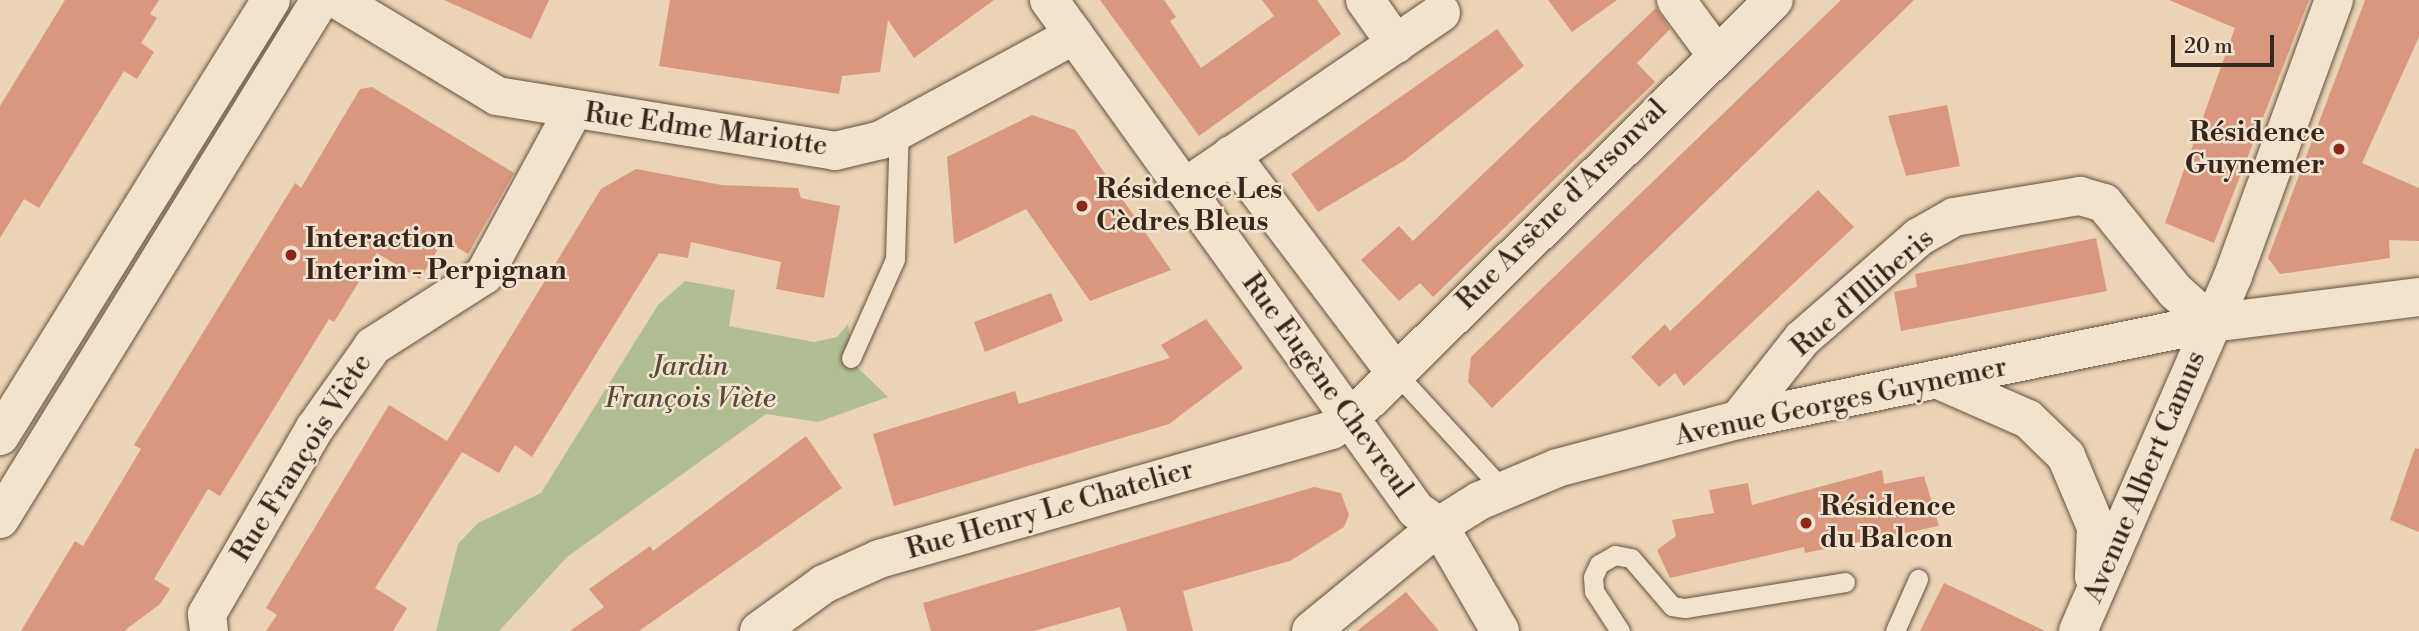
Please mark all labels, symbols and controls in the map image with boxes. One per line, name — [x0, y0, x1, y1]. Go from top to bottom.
scale bar — [2174, 21, 2277, 65]
text: 20 m — [2184, 34, 2233, 60]
street label: Rue Arsène d'Arsonval — [1450, 93, 1674, 317]
street label: Rue Edme Mariotte — [582, 96, 830, 164]
place label: Résidence Guynemer — [2185, 116, 2325, 182]
marker: Résidence Guynemer — [2331, 141, 2347, 157]
place label: Résidence Les Cèdres Bleus — [1096, 173, 1282, 239]
marker: Résidence Les Cèdres Bleus — [1074, 198, 1090, 214]
place label: Interaction Interim - Perpignan — [305, 222, 567, 288]
street label: Rue d'Illiberis — [1785, 222, 1941, 364]
marker: Interaction Interim - Perpignan — [283, 247, 299, 263]
street label: Rue Eugène Chevreul — [1234, 267, 1420, 505]
street label: Avenue Albert Camus — [2077, 346, 2213, 608]
street label: Rue François Viète — [224, 348, 380, 568]
park label: Jardin François Viète — [604, 350, 776, 416]
street label: Avenue Georges Guynemer — [1672, 350, 2010, 454]
street label: Rue Henry Le Chatelier — [903, 453, 1197, 567]
place label: Résidence du Balcon — [1820, 490, 1956, 556]
marker: Résidence du Balcon — [1798, 515, 1814, 531]

